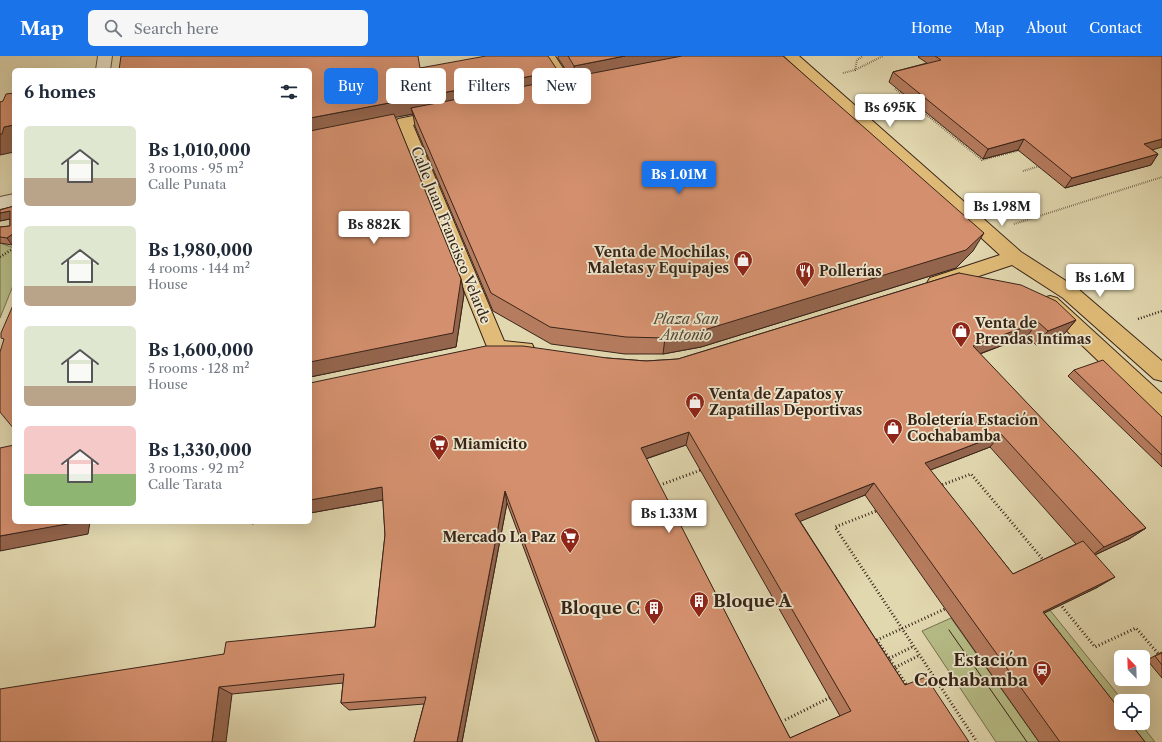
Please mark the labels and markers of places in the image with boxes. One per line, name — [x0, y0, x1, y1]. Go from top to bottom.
pin: Bs 695K — [853, 94, 927, 128]
pin: Bs 1.01M — [638, 161, 720, 195]
pin: Bs 1.98M — [961, 193, 1043, 227]
pin: Bs 882K — [337, 211, 411, 245]
place label: Venta de Mochilas, Maletas y Equipajes — [587, 243, 729, 277]
shop icon: Venta de Mochilas, Maletas y Equipajes — [732, 249, 754, 277]
restaurant icon: Pollerías — [794, 260, 816, 288]
place label: Pollerías — [819, 262, 882, 280]
pin: Bs 1.6M — [1063, 264, 1137, 298]
place label: Venta de Prendas Intimas — [974, 314, 1091, 348]
shop icon: Venta de Prendas Intimas — [950, 320, 972, 348]
place label: Venta de Zapatos y Zapatillas Deportivas — [708, 385, 862, 419]
shop icon: Venta de Zapatos y Zapatillas Deportivas — [684, 391, 706, 419]
place label: Boletería Estación Cochabamba — [907, 411, 1039, 445]
shop icon: Boletería Estación Cochabamba — [882, 417, 904, 445]
supermarket icon: Miamicito — [428, 433, 450, 461]
place label: Miamicito — [453, 435, 527, 453]
pin: Bs 1.33M — [628, 500, 710, 534]
supermarket icon: Mercado La Paz — [559, 526, 581, 554]
place label: Mercado La Paz — [442, 528, 556, 546]
building icon: Bloque A — [688, 590, 710, 618]
place label: Bloque A — [713, 591, 793, 611]
building icon: Bloque C — [643, 597, 665, 625]
place label: Bloque C — [560, 598, 640, 618]
place label: Estación Cochabamba — [914, 650, 1028, 690]
station icon: Estación Cochabamba — [1031, 659, 1053, 687]

